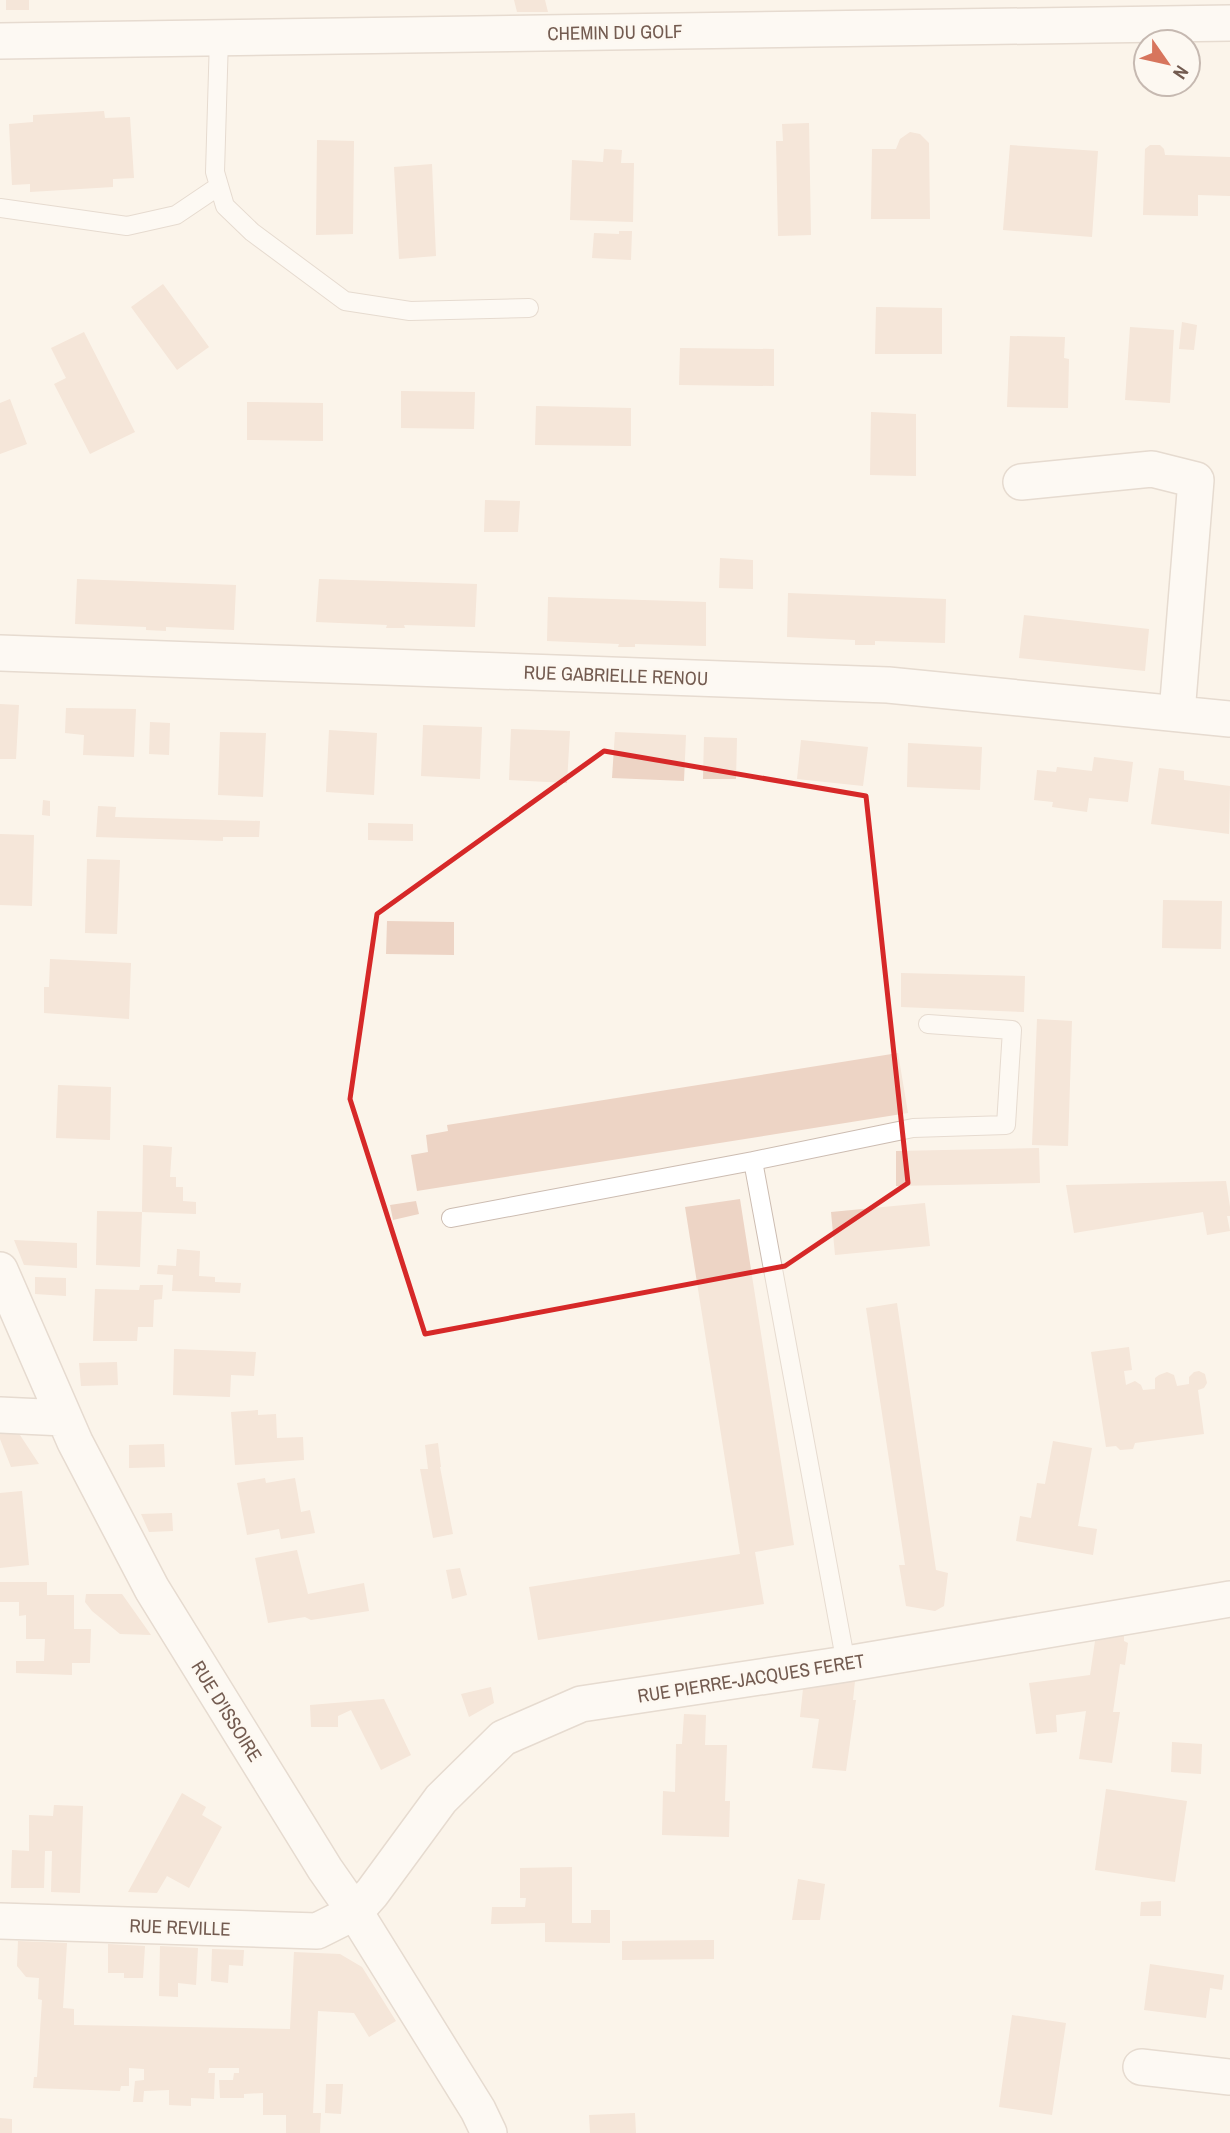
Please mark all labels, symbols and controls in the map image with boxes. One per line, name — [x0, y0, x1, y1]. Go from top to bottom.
street label: CHEMIN DU GOLF — [547, 18, 683, 46]
north arrow — [1132, 28, 1202, 98]
text: N — [1167, 61, 1195, 84]
street label: RUE GABRIELLE RENOU — [523, 659, 709, 691]
street label: RUE PIERRE-JACQUES FERET — [636, 1647, 867, 1709]
street label: RUE D'ISSOIRE — [186, 1655, 268, 1767]
street label: RUE REVILLE — [129, 1912, 231, 1942]

